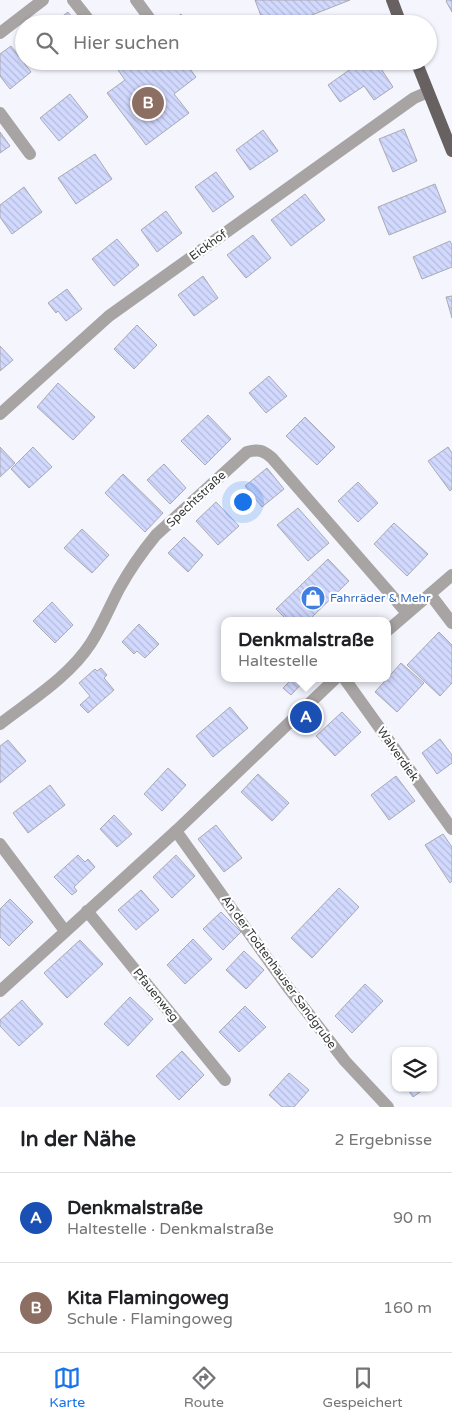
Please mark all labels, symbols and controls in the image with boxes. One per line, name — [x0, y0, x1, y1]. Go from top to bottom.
search box — [15, 15, 437, 70]
icon: search — [33, 29, 61, 57]
text: Hier suchen — [73, 32, 180, 54]
pin: B — [132, 84, 164, 122]
street label: Eickhof — [187, 227, 230, 263]
street label: Spechtstraße — [164, 468, 229, 530]
your location — [230, 489, 256, 515]
shop icon: Fahrräder & Mehr — [300, 585, 326, 611]
place label: Fahrräder & Mehr — [330, 591, 431, 605]
popup — [221, 617, 391, 682]
text: Denkmalstraße — [238, 629, 374, 651]
text: Haltestelle — [238, 651, 318, 671]
pin: A — [290, 698, 322, 736]
street label: Walverdiek — [374, 724, 422, 784]
street label: An der Todtenhauser Sandgrube — [219, 893, 339, 1051]
street label: Pfauenweg — [130, 966, 182, 1024]
map controls — [392, 1047, 437, 1092]
button: layers — [392, 1047, 437, 1092]
text: In der Nähe — [20, 1127, 136, 1152]
text: 2 Ergebnisse — [334, 1130, 432, 1150]
text: Denkmalstraße — [67, 1197, 203, 1219]
text: A — [30, 1208, 42, 1228]
text: 90 m — [393, 1208, 432, 1228]
text: Haltestelle · Denkmalstraße — [67, 1219, 274, 1239]
text: Kita Flamingoweg — [67, 1287, 229, 1309]
text: B — [30, 1298, 42, 1318]
text: 160 m — [383, 1298, 432, 1318]
text: Schule · Flamingoweg — [67, 1309, 233, 1329]
tab: Karte — [49, 1364, 85, 1411]
tab: Route — [184, 1364, 224, 1411]
tab: Gespeichert — [323, 1364, 403, 1411]

